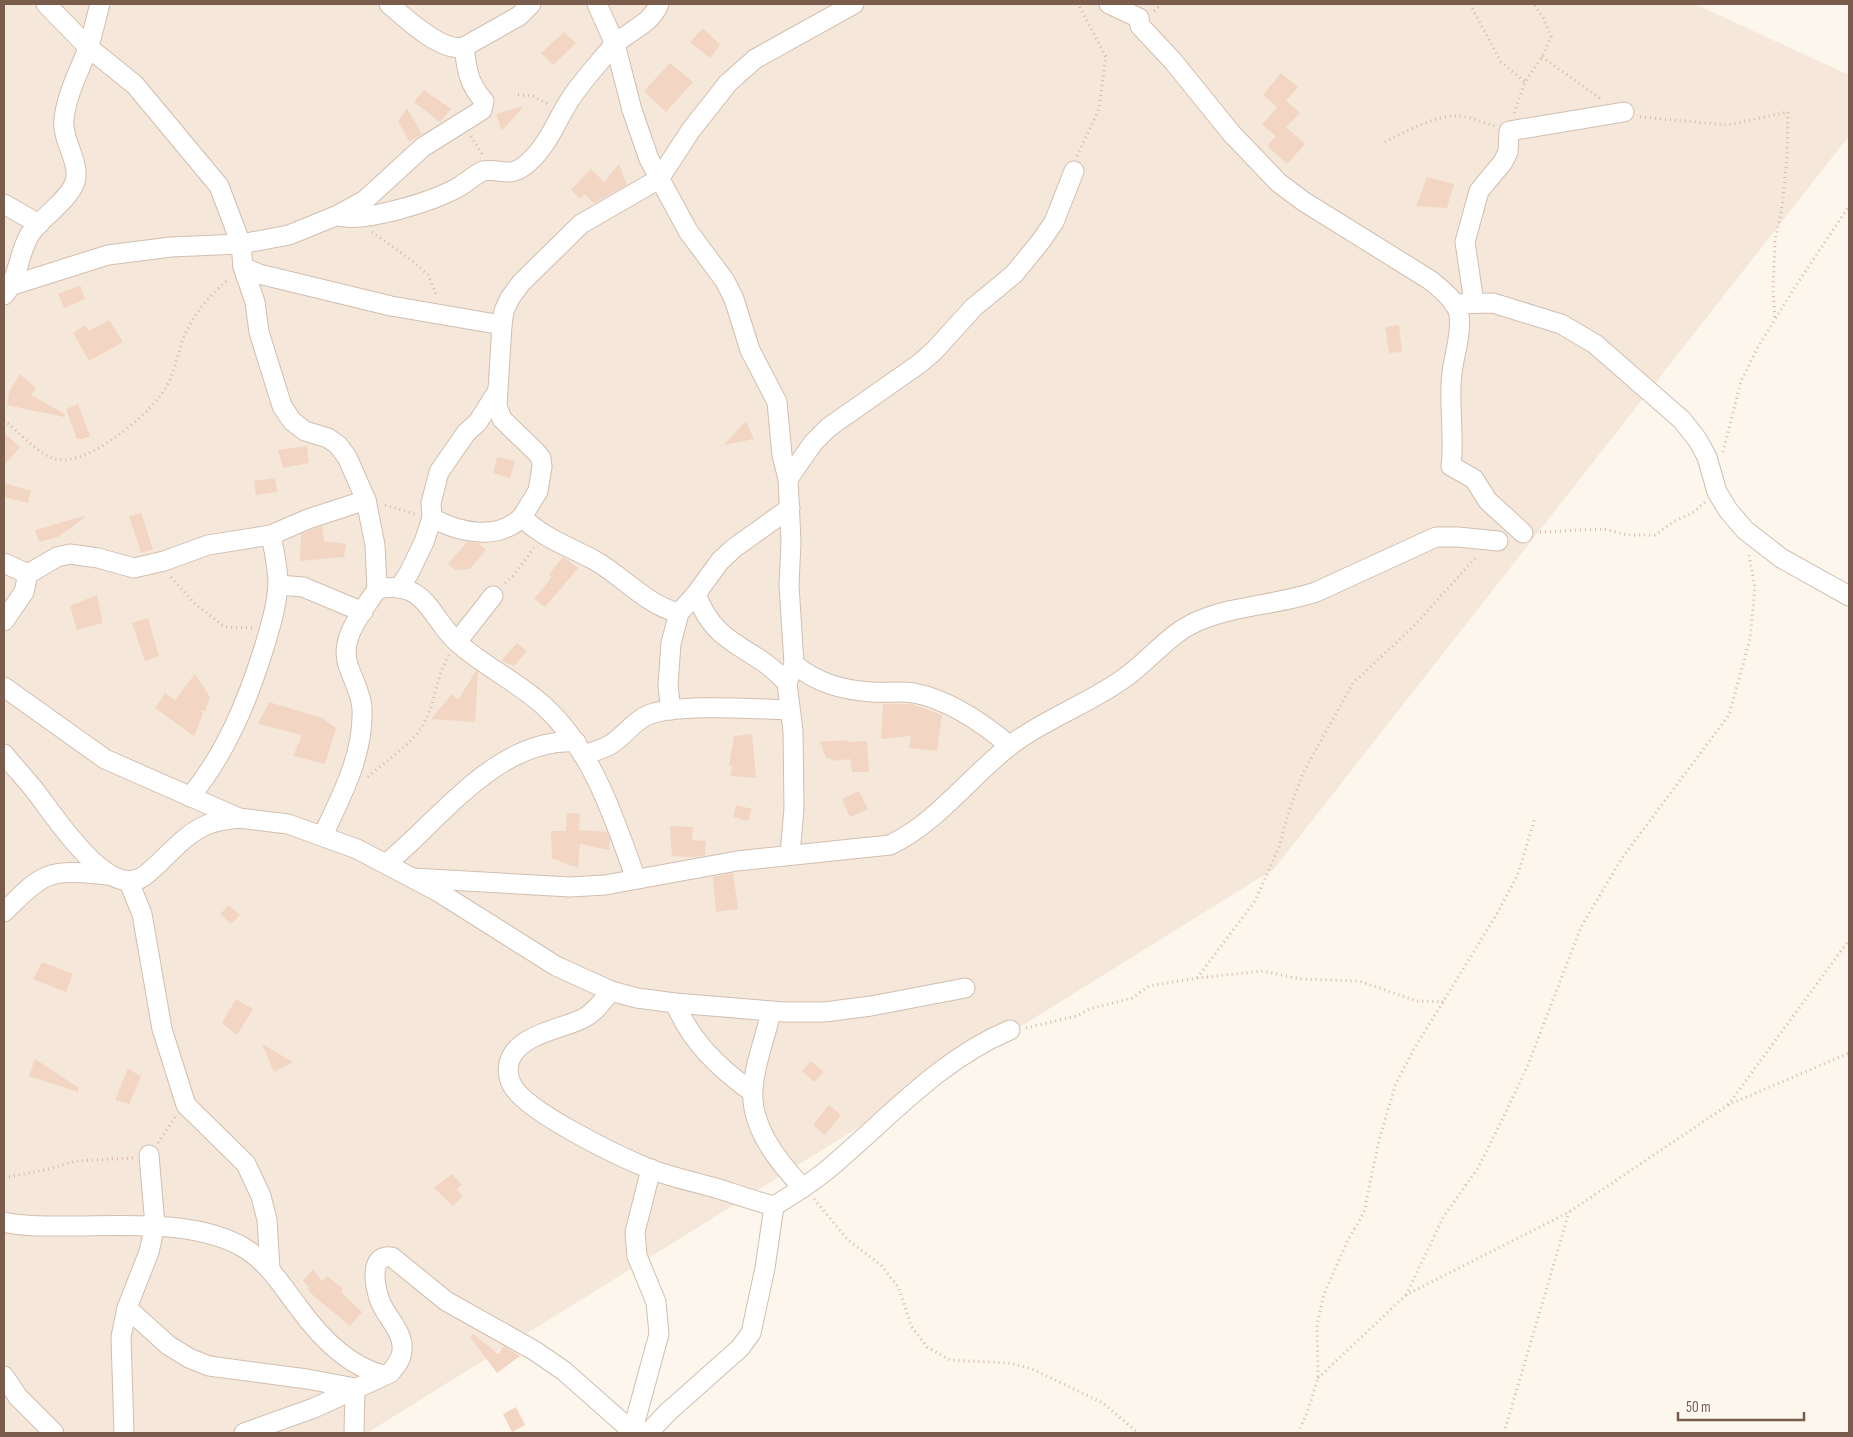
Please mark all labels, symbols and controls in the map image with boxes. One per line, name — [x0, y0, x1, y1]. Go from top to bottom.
scale bar — [1678, 1390, 1804, 1422]
text: 50 m — [1686, 1398, 1711, 1417]

